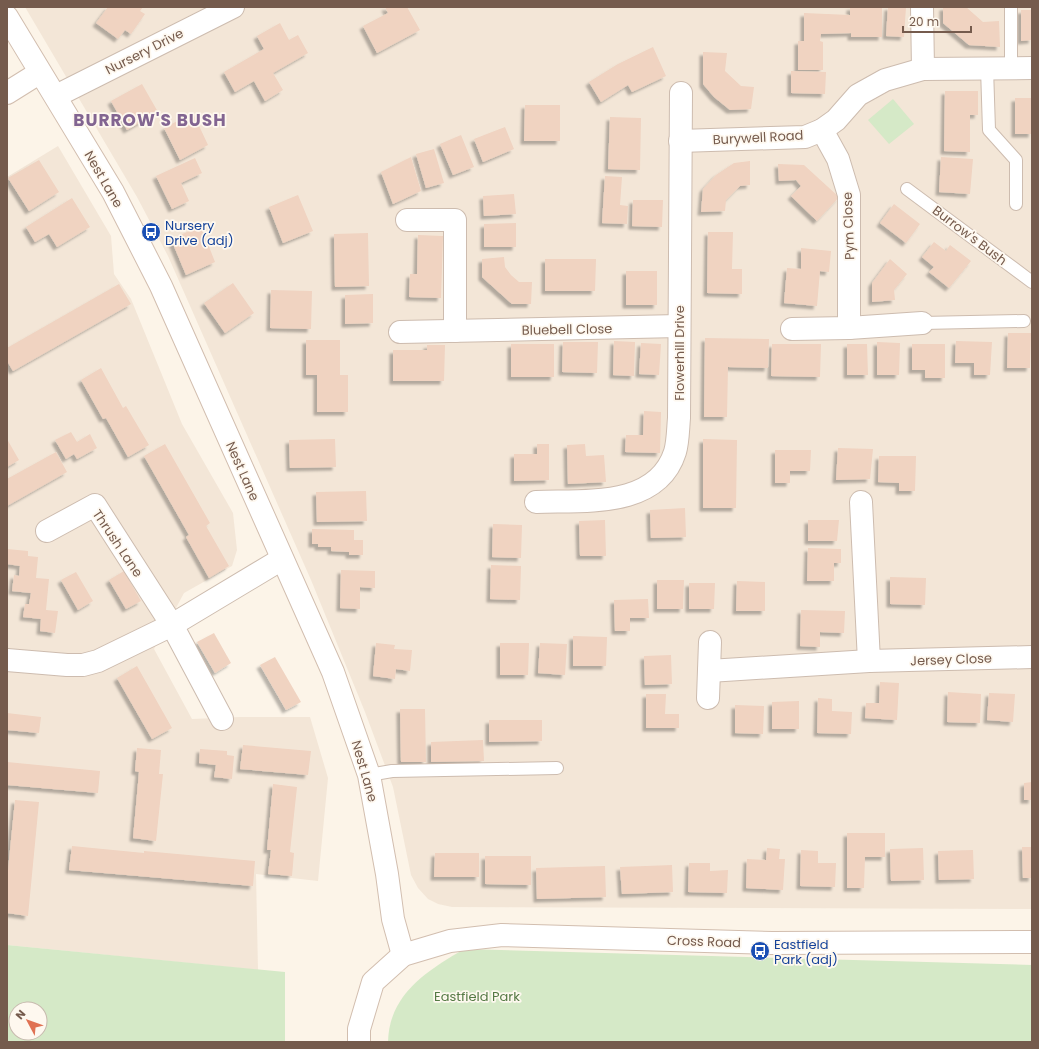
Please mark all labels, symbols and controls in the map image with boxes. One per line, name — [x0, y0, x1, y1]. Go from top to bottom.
scale bar — [903, 8, 971, 34]
text: 20 m — [909, 13, 939, 30]
street label: Nursery Drive — [102, 24, 187, 79]
district label: BURROW'S BUSH — [73, 108, 227, 132]
street label: Burywell Road — [712, 126, 804, 149]
street label: Nest Lane — [80, 147, 128, 211]
street label: Pym Close — [838, 192, 859, 260]
street label: Burrow's Bush — [929, 201, 1011, 270]
place label: Nursery Drive (adj) — [165, 216, 234, 250]
bus stop icon: Nursery Drive (adj) — [140, 221, 162, 243]
street label: Flowerhill Drive — [670, 305, 689, 401]
street label: Bluebell Close — [522, 319, 613, 340]
street label: Nest Lane — [221, 439, 264, 504]
street label: Thrush Lane — [88, 506, 147, 581]
street label: Jersey Close — [910, 649, 992, 670]
street label: Nest Lane — [347, 738, 382, 804]
street label: Cross Road — [667, 931, 741, 952]
place label: Eastfield Park (adj) — [774, 935, 838, 969]
bus stop icon: Eastfield Park (adj) — [749, 940, 771, 962]
park label: Eastfield Park — [434, 987, 520, 1006]
north arrow — [8, 1001, 48, 1041]
text: N — [12, 1006, 29, 1023]

